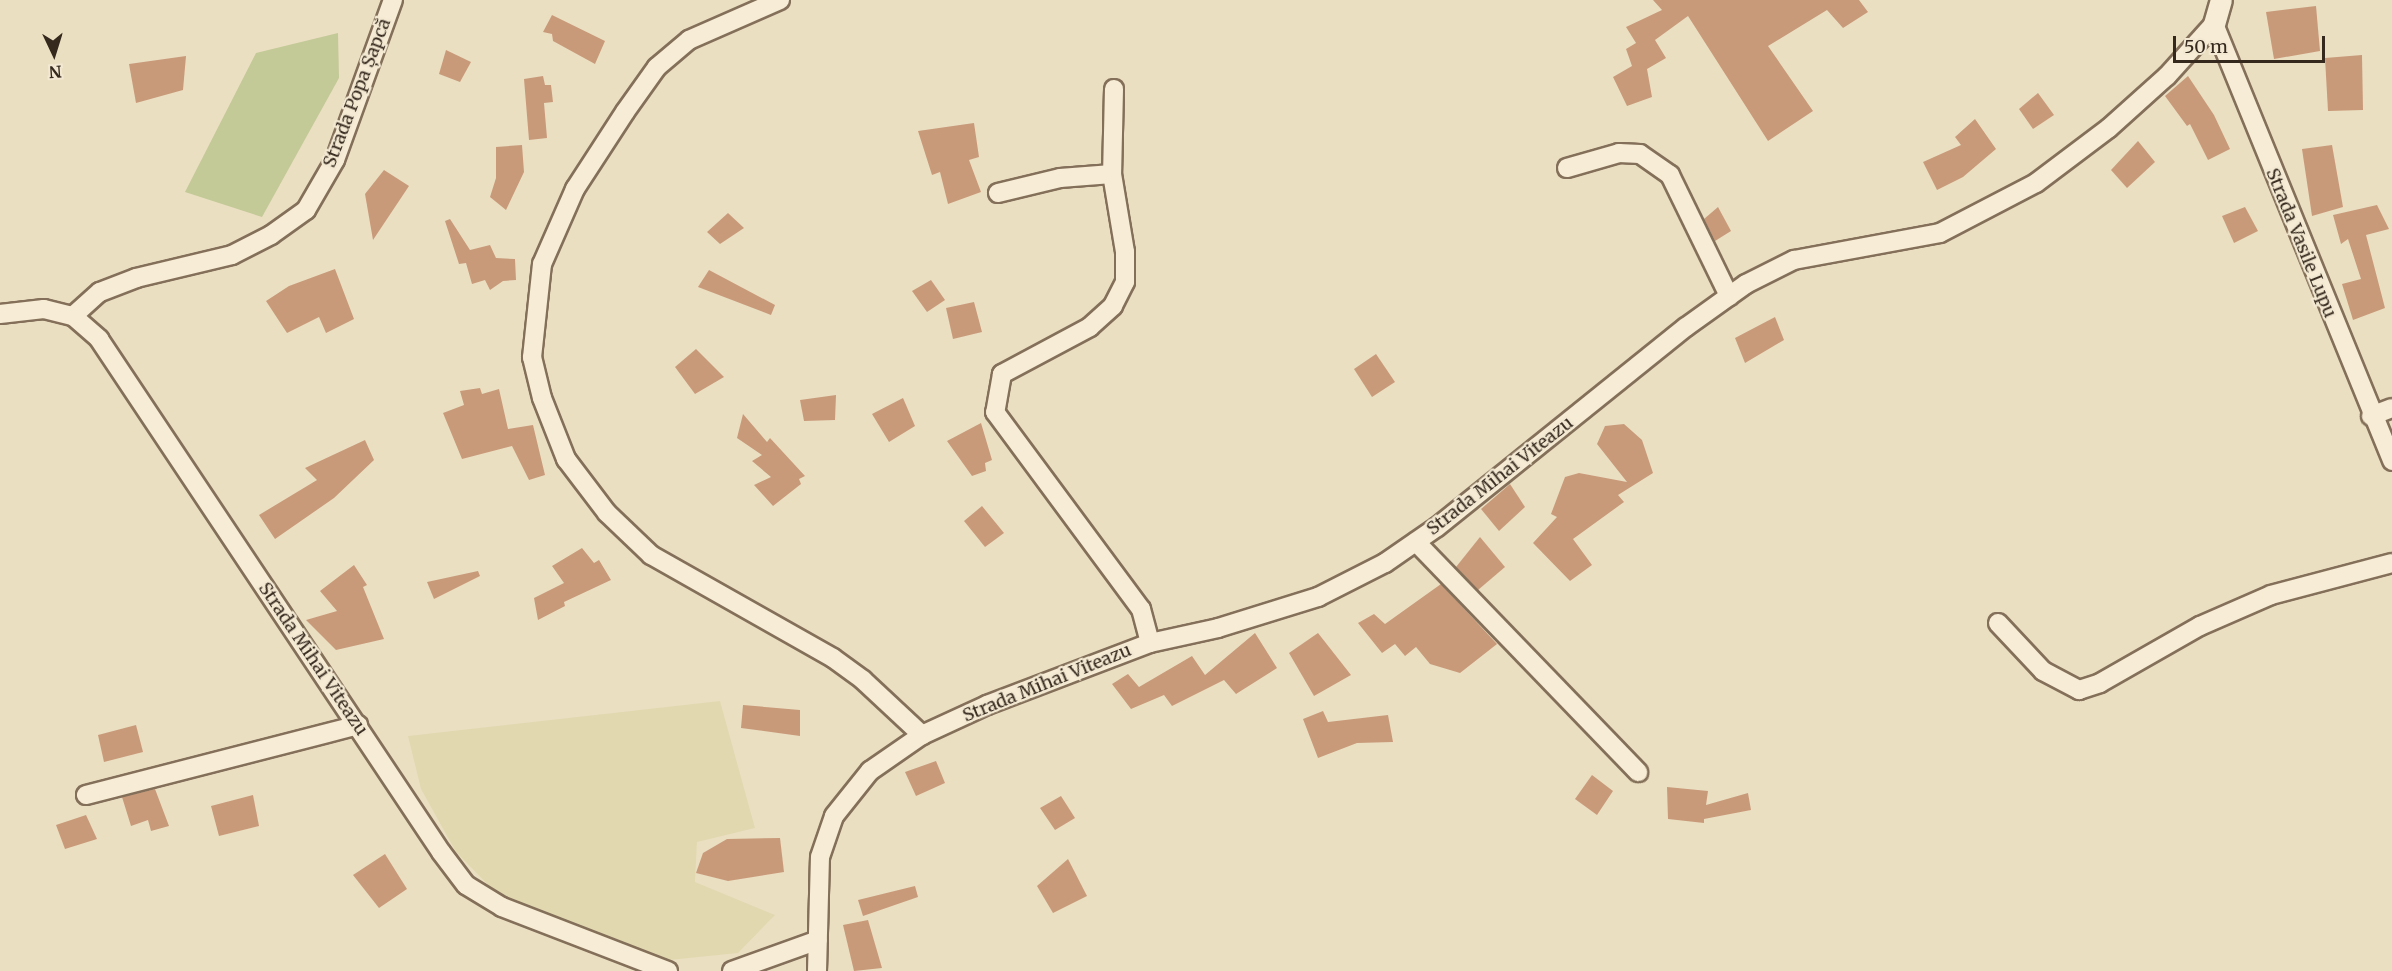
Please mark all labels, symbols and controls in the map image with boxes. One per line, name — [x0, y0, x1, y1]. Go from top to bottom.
street label: Strada Popa Șapcă — [319, 15, 395, 171]
north arrow — [24, 24, 84, 84]
scale bar — [2176, 24, 2328, 62]
text: 50 m — [2184, 35, 2228, 58]
text: N — [48, 62, 62, 82]
street label: Strada Vasile Lupu — [2261, 165, 2341, 321]
street label: Strada Mihai Viteazu — [1422, 412, 1578, 540]
street label: Strada Mihai Viteazu — [254, 578, 372, 740]
street label: Strada Mihai Viteazu — [960, 639, 1134, 727]

